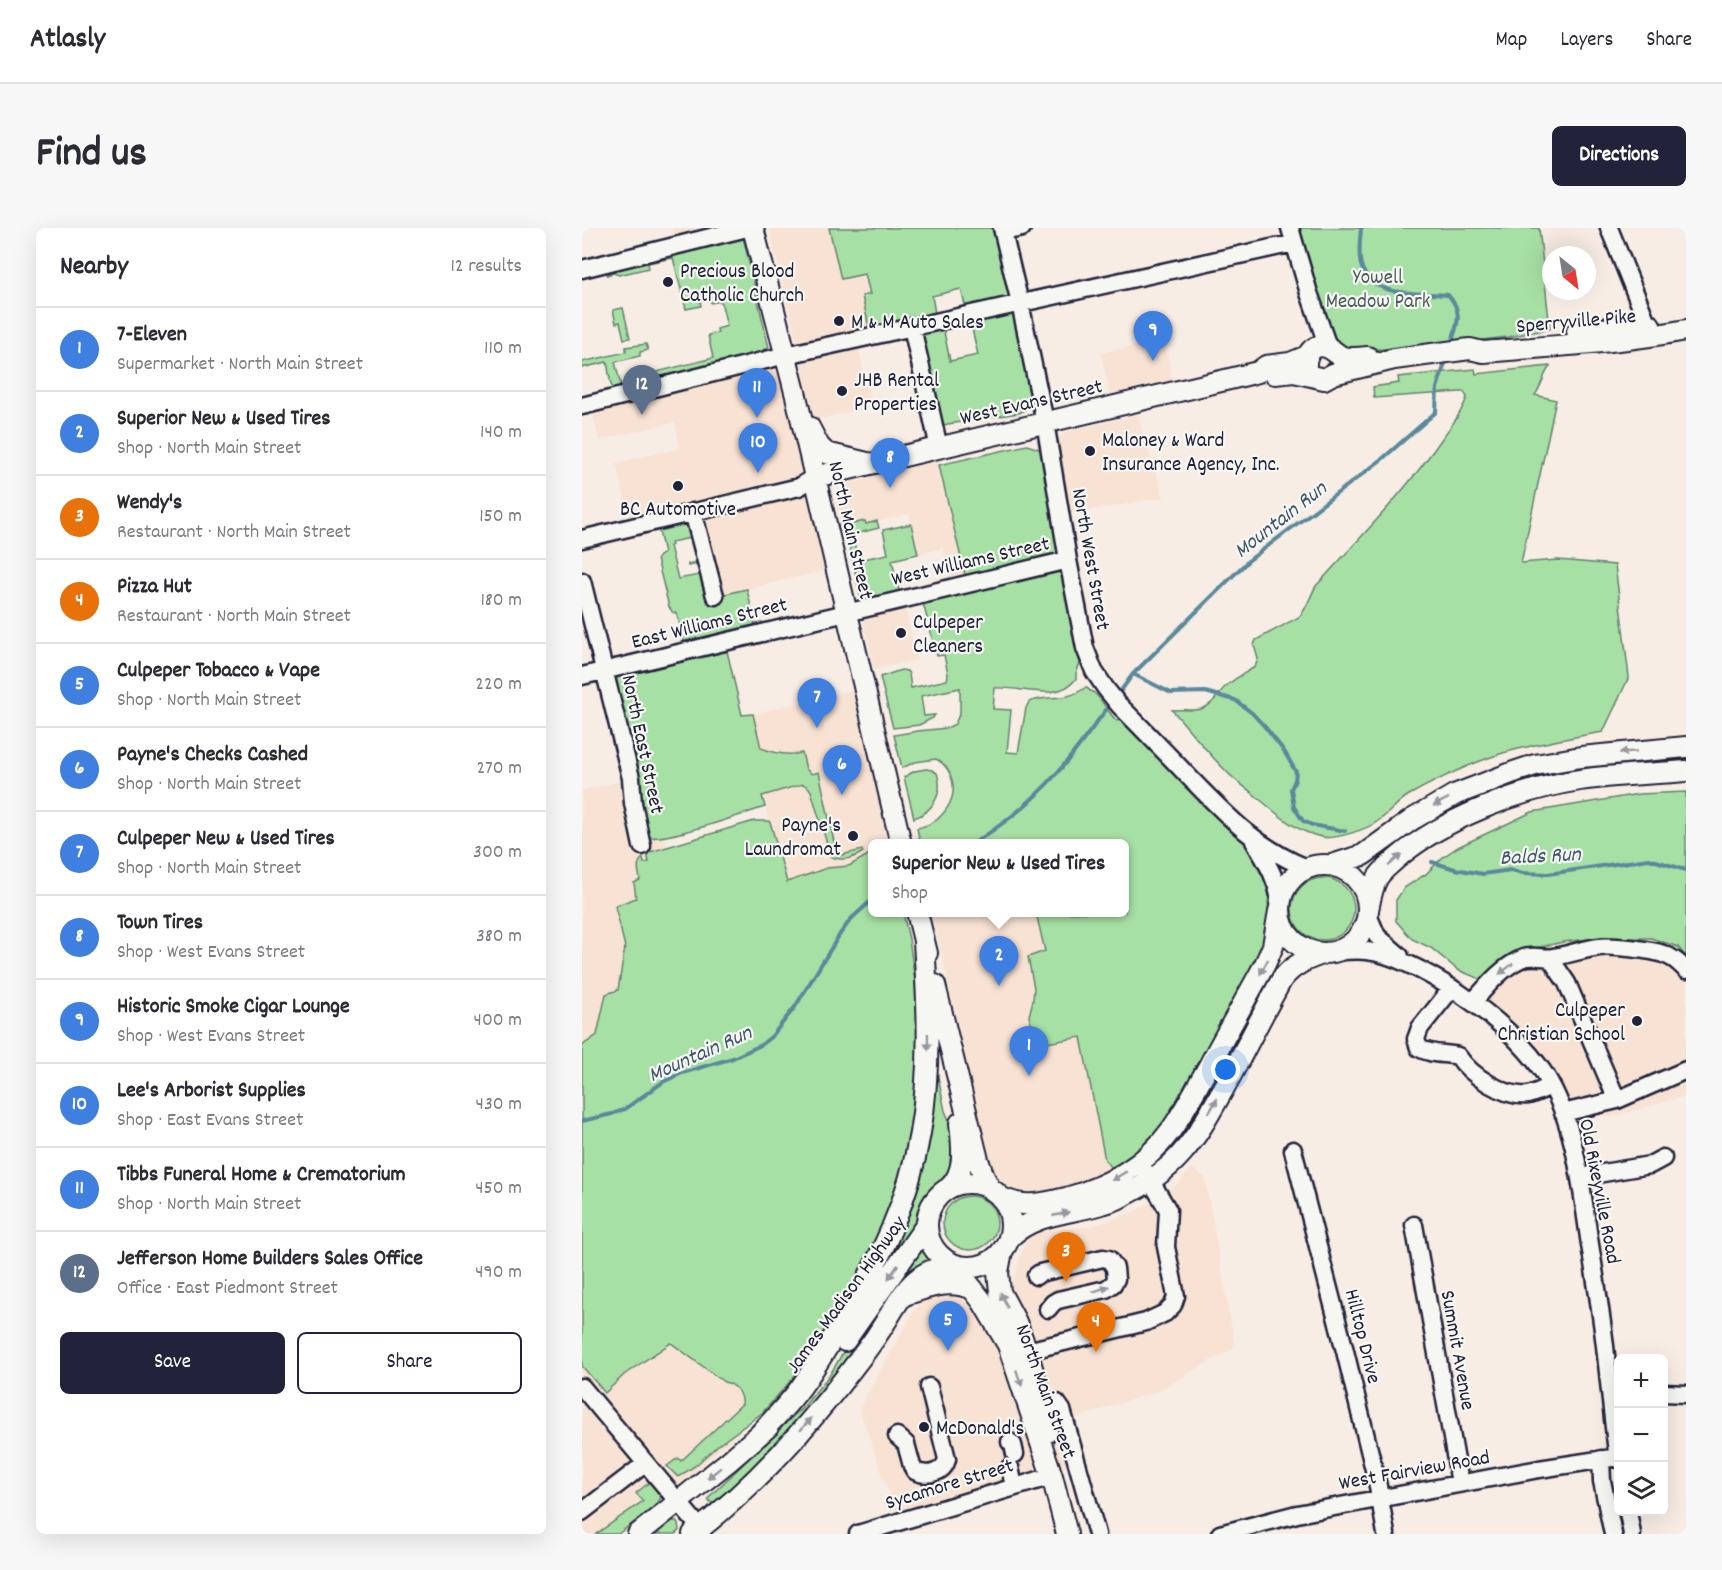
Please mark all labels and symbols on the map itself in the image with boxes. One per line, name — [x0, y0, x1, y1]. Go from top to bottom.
north arrow — [1542, 246, 1596, 300]
place label: Precious Blood Catholic Church — [680, 258, 804, 312]
park label: Yowell Meadow Park — [1326, 264, 1430, 318]
marker: Precious Blood Catholic Church — [661, 275, 675, 289]
street label: Sperryville Pike — [1515, 303, 1637, 343]
place label: M & M Auto Sales — [851, 309, 984, 339]
pin: 9 — [1134, 312, 1172, 361]
marker: M & M Auto Sales — [832, 314, 846, 328]
pin: 12 — [622, 366, 662, 415]
place label: JHB Rental Properties — [854, 367, 939, 421]
pin: 11 — [738, 368, 777, 418]
street label: West Evans Street — [958, 373, 1106, 435]
marker: JHB Rental Properties — [835, 384, 849, 398]
pin: 10 — [738, 424, 777, 473]
place label: Maloney & Ward Insurance Agency, Inc. — [1102, 427, 1279, 481]
pin: 8 — [870, 438, 910, 488]
marker: Maloney & Ward Insurance Agency, Inc. — [1083, 444, 1097, 458]
street label: North Main Street — [819, 458, 880, 603]
water label: Mountain Run — [1228, 474, 1335, 567]
marker: BC Automotive — [671, 479, 685, 493]
street label: North West Street — [1062, 486, 1116, 633]
place label: BC Automotive — [620, 496, 736, 526]
street label: West Williams Street — [889, 530, 1053, 596]
street label: East Williams Street — [629, 591, 791, 659]
place label: Culpeper Cleaners — [913, 609, 983, 663]
marker: Culpeper Cleaners — [894, 626, 908, 640]
street label: North East Street — [612, 672, 670, 817]
pin: 7 — [798, 678, 836, 728]
pin: 6 — [822, 746, 862, 795]
one-way arrow — [1618, 747, 1637, 756]
one-way arrow — [1432, 797, 1449, 807]
place label: Payne's Laundromat — [745, 812, 841, 866]
marker: Payne's Laundromat — [846, 829, 860, 843]
water label: Balds Run — [1499, 840, 1582, 875]
one-way arrow — [1388, 853, 1403, 867]
pin: 2 — [980, 936, 1018, 986]
one-way arrow — [1259, 958, 1269, 976]
one-way arrow — [1499, 963, 1515, 975]
place label: Culpeper Christian School — [1498, 997, 1625, 1051]
marker: Culpeper Christian School — [1630, 1014, 1644, 1028]
water label: Mountain Run — [644, 1018, 758, 1092]
pin: 1 — [1010, 1026, 1048, 1076]
one-way arrow — [923, 1033, 933, 1052]
your location — [1211, 1055, 1240, 1084]
one-way arrow — [1208, 1098, 1218, 1115]
street label: Old Rixeyville Road — [1569, 1116, 1627, 1267]
one-way arrow — [1111, 1171, 1127, 1182]
one-way arrow — [1051, 1209, 1070, 1218]
street label: James Madison Highway — [780, 1210, 915, 1381]
pin: 3 — [1046, 1232, 1086, 1282]
one-way arrow — [887, 1263, 899, 1279]
one-way arrow — [1092, 1284, 1110, 1293]
street label: Hilltop Drive — [1335, 1286, 1387, 1387]
street label: Summit Avenue — [1431, 1288, 1481, 1413]
one-way arrow — [999, 1290, 1009, 1308]
pin: 5 — [928, 1302, 968, 1351]
pin: 4 — [1076, 1302, 1116, 1352]
street label: North Main Street — [1006, 1321, 1083, 1464]
one-way arrow — [1015, 1369, 1025, 1387]
place label: McDonald's — [936, 1415, 1024, 1445]
one-way arrow — [799, 1417, 812, 1432]
marker: McDonald's — [917, 1420, 931, 1434]
street label: West Fairview Road — [1337, 1444, 1492, 1500]
street label: Sycamore Street — [882, 1452, 1018, 1520]
one-way arrow — [706, 1466, 722, 1479]

